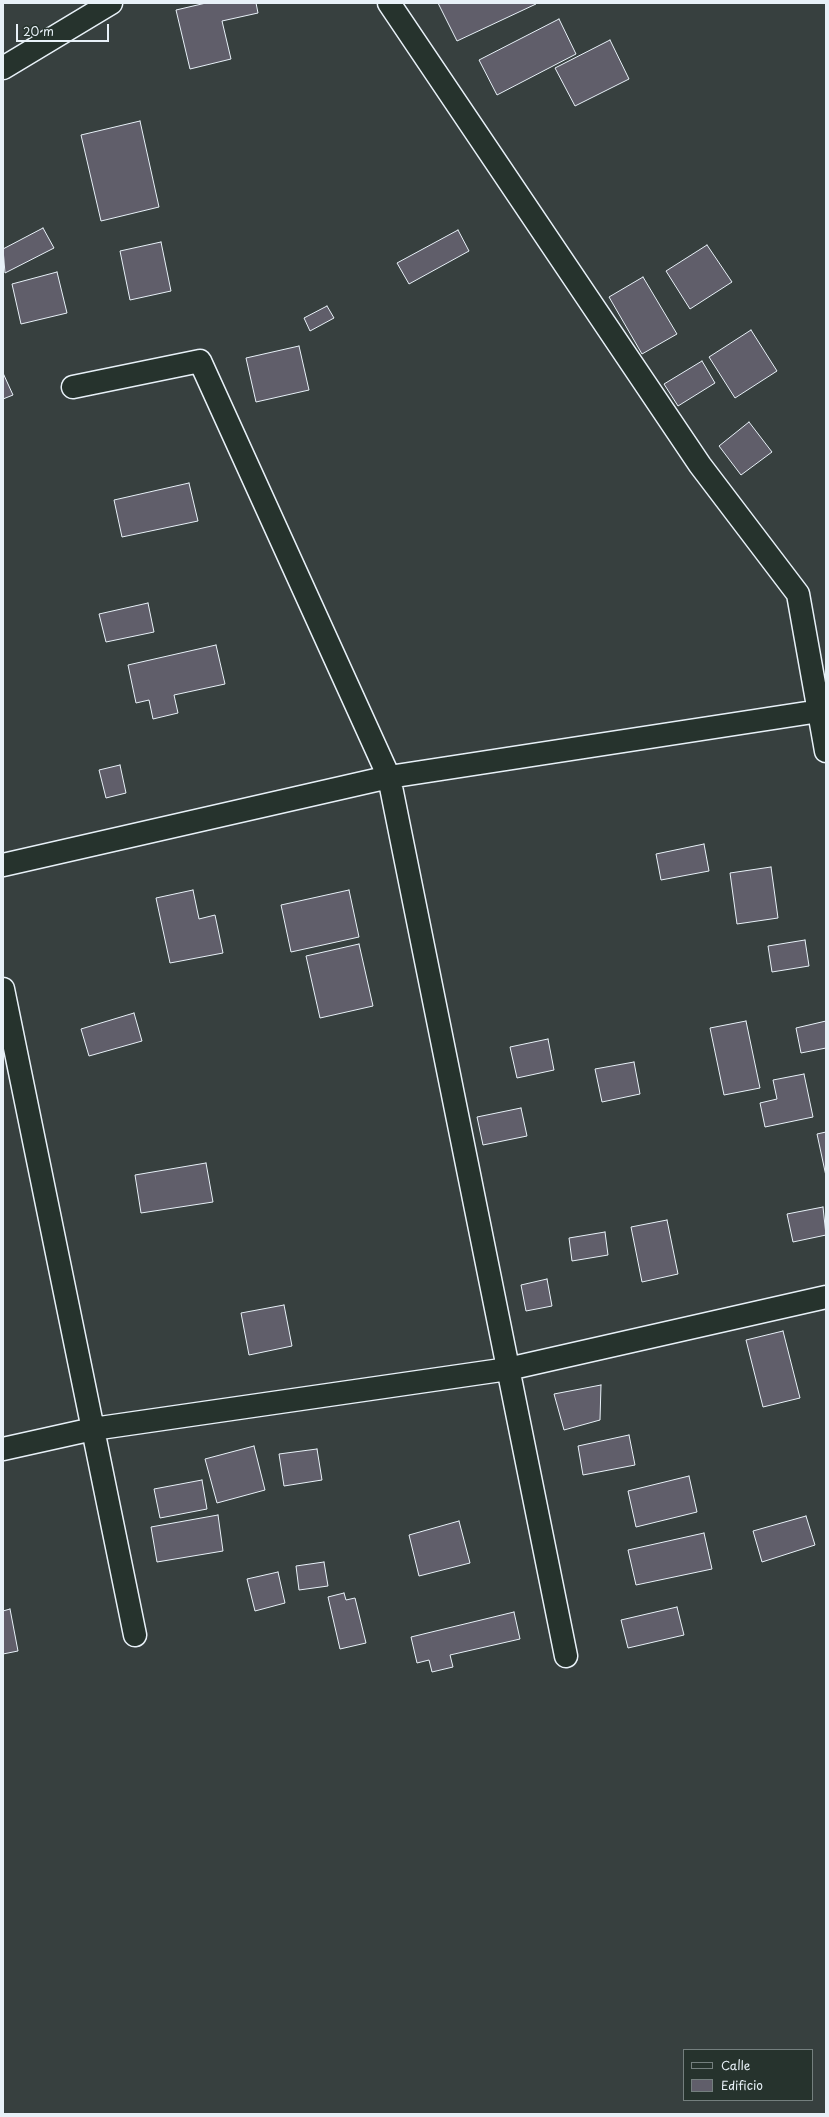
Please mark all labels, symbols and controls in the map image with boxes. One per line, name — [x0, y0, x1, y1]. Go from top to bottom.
scale bar — [18, 16, 111, 42]
text: 20 m — [23, 22, 54, 40]
legend — [683, 2049, 813, 2101]
text: Calle — [721, 2056, 750, 2074]
text: Edificio — [721, 2076, 763, 2094]

